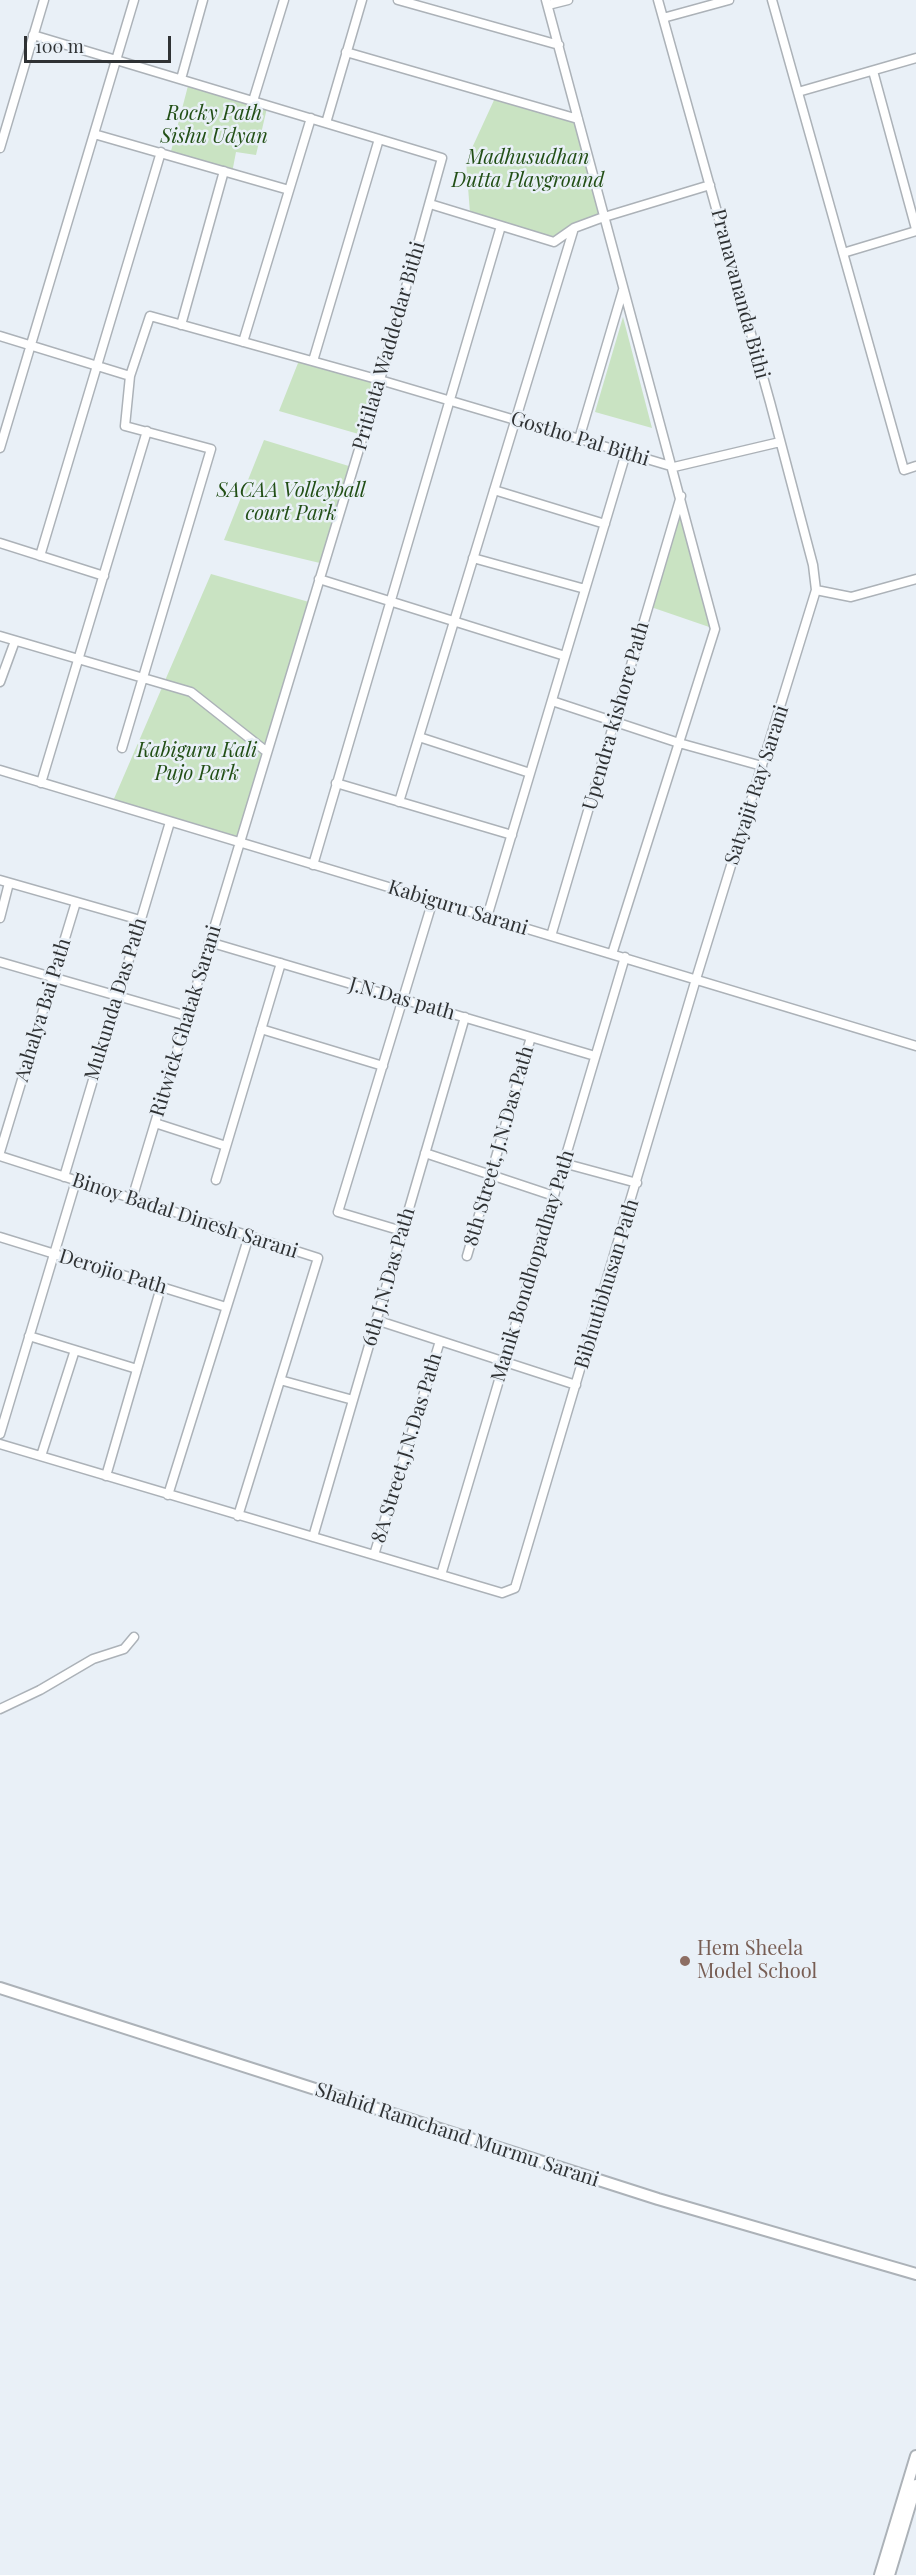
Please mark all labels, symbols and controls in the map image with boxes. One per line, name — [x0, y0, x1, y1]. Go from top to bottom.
scale bar — [27, 24, 174, 62]
text: 100 m — [35, 34, 84, 58]
park label: Rocky Path Sishu Udyan — [160, 102, 268, 149]
park label: Madhusudhan Dutta Playground — [452, 146, 604, 193]
street label: Pranavananda Bithi — [706, 206, 774, 382]
street label: Pritilata Waddedar Bithi — [348, 239, 430, 453]
street label: Gostho Pal Bithi — [508, 406, 652, 472]
park label: SACAA Volleyball court Park — [216, 479, 366, 526]
street label: Upendra kishore Path — [578, 619, 654, 813]
street label: Satyajit Ray Sarani — [720, 702, 794, 868]
park label: Kabiguru Kali Pujo Park — [137, 739, 257, 786]
street label: Kabiguru Sarani — [385, 875, 531, 941]
street label: Mukunda Das Path — [80, 915, 152, 1083]
street label: Ritwick Ghatak Sarani — [145, 922, 227, 1120]
street label: Aahalya Bai Path — [10, 935, 76, 1085]
street label: J.N.Das path — [346, 972, 458, 1026]
street label: 8th Street, J.N.Das Path — [459, 1043, 539, 1249]
street label: Manik Bondhopadhay Path — [486, 1147, 580, 1385]
street label: Binoy Badal Dinesh Sarani — [69, 1168, 301, 1264]
street label: Bibhutibhusan Path — [570, 1196, 644, 1372]
street label: 6th J.N.Das Path — [358, 1205, 420, 1349]
street label: Derojio Path — [56, 1244, 170, 1300]
street label: 8A Street,J.N.Das Path — [367, 1350, 447, 1546]
place label: Hem Sheela Model School — [697, 1937, 817, 1984]
marker: Hem Sheela Model School — [678, 1954, 692, 1968]
street label: Shahid Ramchand Murmu Sarani — [312, 2078, 602, 2192]

